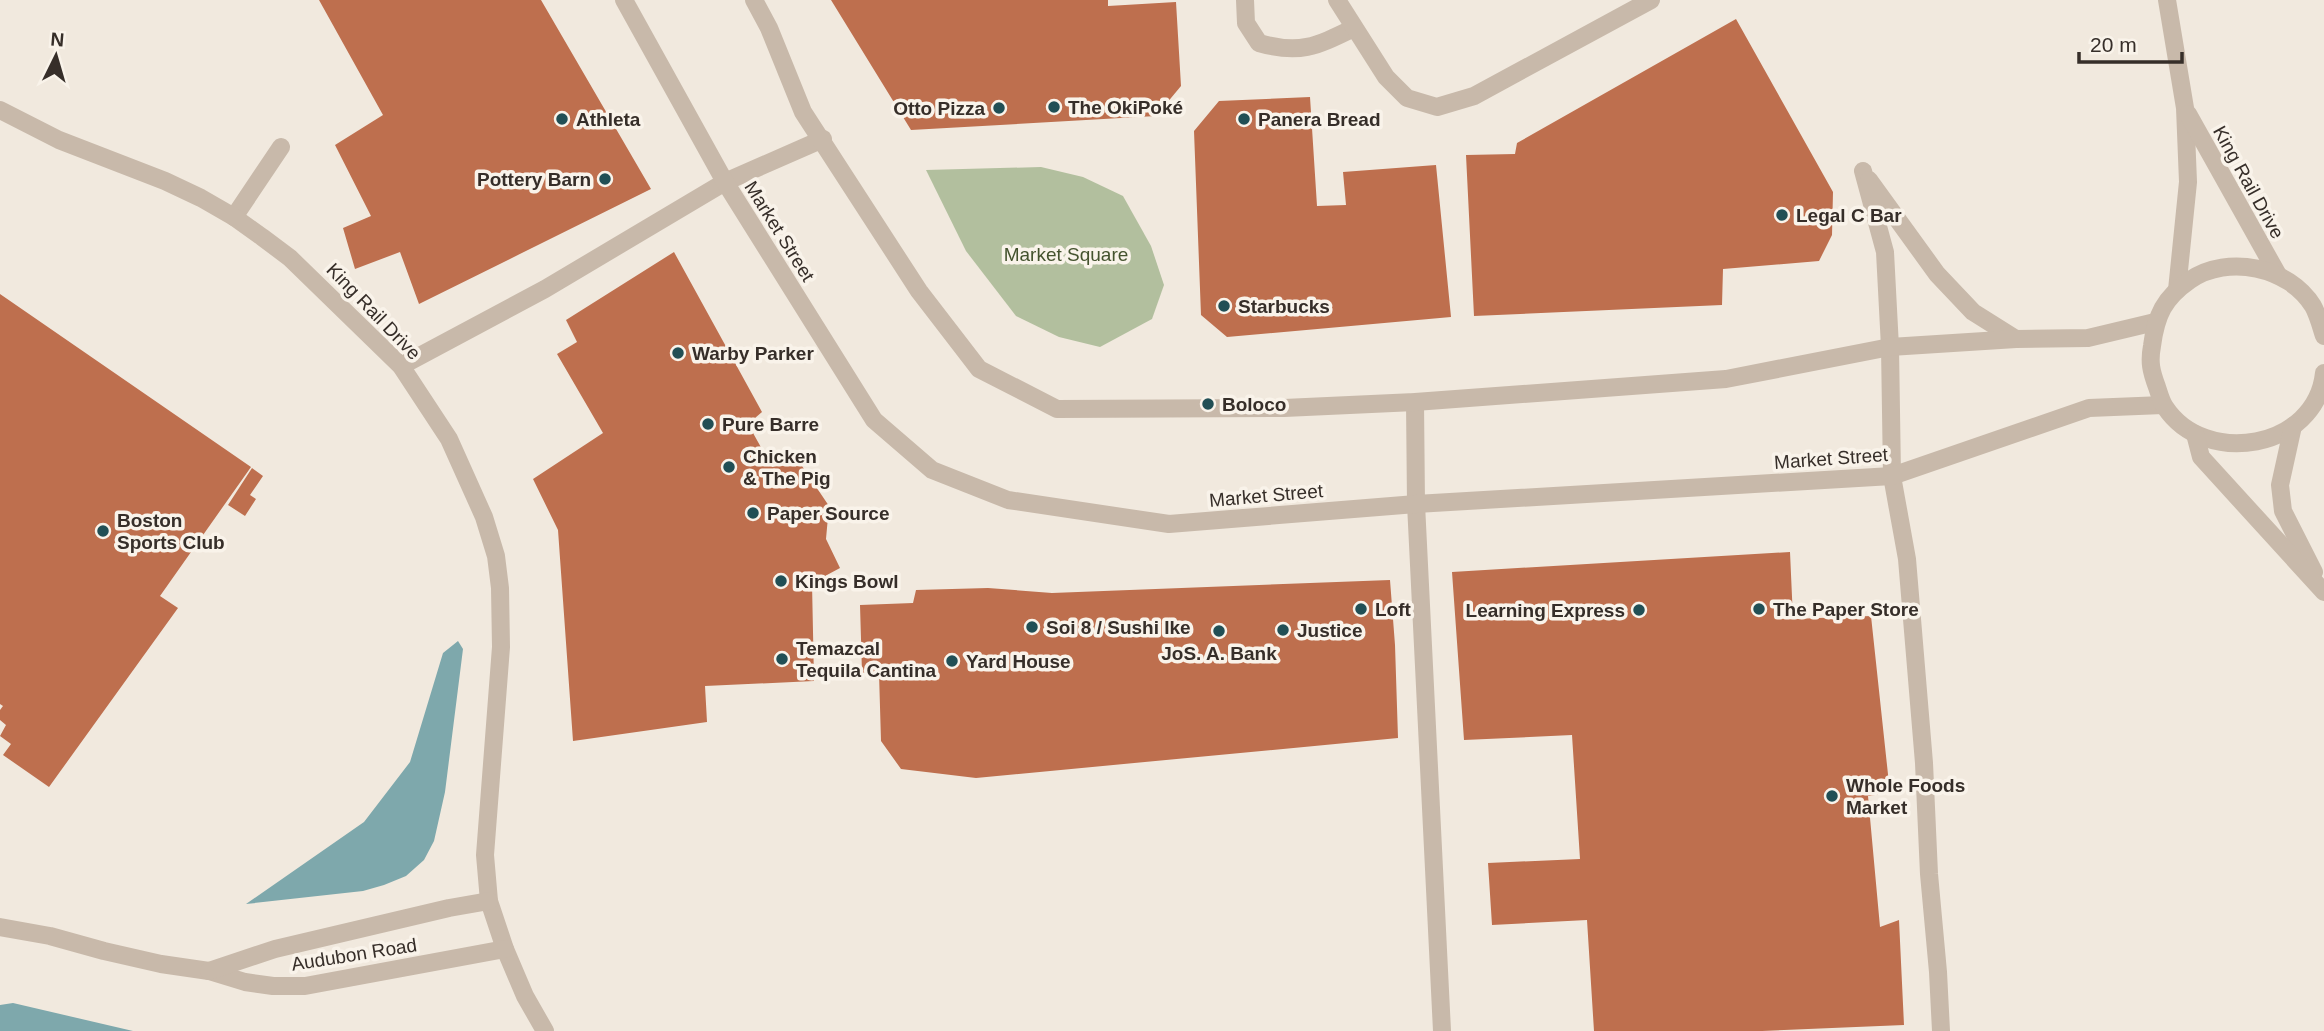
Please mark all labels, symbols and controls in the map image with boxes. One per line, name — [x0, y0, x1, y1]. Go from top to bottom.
north arrow — [21, 21, 91, 91]
scale bar — [2079, 21, 2182, 65]
text: N — [50, 29, 65, 51]
text: 20 m — [2090, 33, 2137, 56]
place label: The OkiPoké — [1068, 97, 1183, 118]
place label: Otto Pizza — [893, 98, 985, 119]
marker: The OkiPoké — [1046, 99, 1062, 115]
marker: Otto Pizza — [991, 100, 1007, 116]
place label: Athleta — [576, 109, 641, 130]
place label: Panera Bread — [1258, 109, 1381, 130]
marker: Athleta — [554, 111, 570, 127]
marker: Panera Bread — [1236, 111, 1252, 127]
street label: King Rail Drive — [2209, 122, 2288, 242]
place label: Pottery Barn — [477, 169, 591, 190]
marker: Pottery Barn — [597, 171, 613, 187]
street label: Market Street — [740, 177, 819, 286]
place label: Legal C Bar — [1796, 205, 1902, 226]
marker: Legal C Bar — [1774, 207, 1790, 223]
park label: Market Square — [1004, 244, 1128, 265]
street label: King Rail Drive — [322, 259, 425, 364]
place label: Starbucks — [1238, 296, 1330, 317]
marker: Starbucks — [1216, 298, 1232, 314]
place label: Warby Parker — [692, 343, 814, 364]
marker: Warby Parker — [670, 345, 686, 361]
place label: Boloco — [1222, 394, 1286, 415]
marker: Boloco — [1200, 396, 1216, 412]
place label: Pure Barre — [722, 414, 819, 435]
marker: Pure Barre — [700, 416, 716, 432]
street label: Market Street — [1773, 444, 1889, 473]
place label: Chicken & The Pig — [743, 446, 831, 489]
marker: Chicken & The Pig — [721, 459, 737, 475]
street label: Market Street — [1208, 480, 1324, 511]
place label: Paper Source — [767, 503, 890, 524]
marker: Paper Source — [745, 505, 761, 521]
place label: Boston Sports Club — [117, 510, 225, 553]
marker: Boston Sports Club — [95, 523, 111, 539]
place label: Kings Bowl — [795, 571, 898, 592]
marker: Kings Bowl — [773, 573, 789, 589]
place label: Loft — [1375, 599, 1412, 620]
place label: The Paper Store — [1773, 599, 1919, 620]
place label: Learning Express — [1466, 600, 1625, 621]
marker: Loft — [1353, 601, 1369, 617]
marker: The Paper Store — [1751, 601, 1767, 617]
marker: Learning Express — [1631, 602, 1647, 618]
place label: Soi 8 / Sushi Ike — [1046, 617, 1191, 638]
marker: Soi 8 / Sushi Ike — [1024, 619, 1040, 635]
place label: Justice — [1297, 620, 1362, 641]
marker: Justice — [1275, 622, 1291, 638]
marker: JoS. A. Bank — [1211, 623, 1227, 639]
place label: Temazcal Tequila Cantina — [796, 638, 936, 681]
place label: JoS. A. Bank — [1161, 643, 1277, 664]
marker: Temazcal Tequila Cantina — [774, 651, 790, 667]
place label: Yard House — [966, 651, 1071, 672]
marker: Yard House — [944, 653, 960, 669]
place label: Whole Foods Market — [1846, 775, 1965, 818]
marker: Whole Foods Market — [1824, 788, 1840, 804]
street label: Audubon Road — [290, 934, 418, 975]

